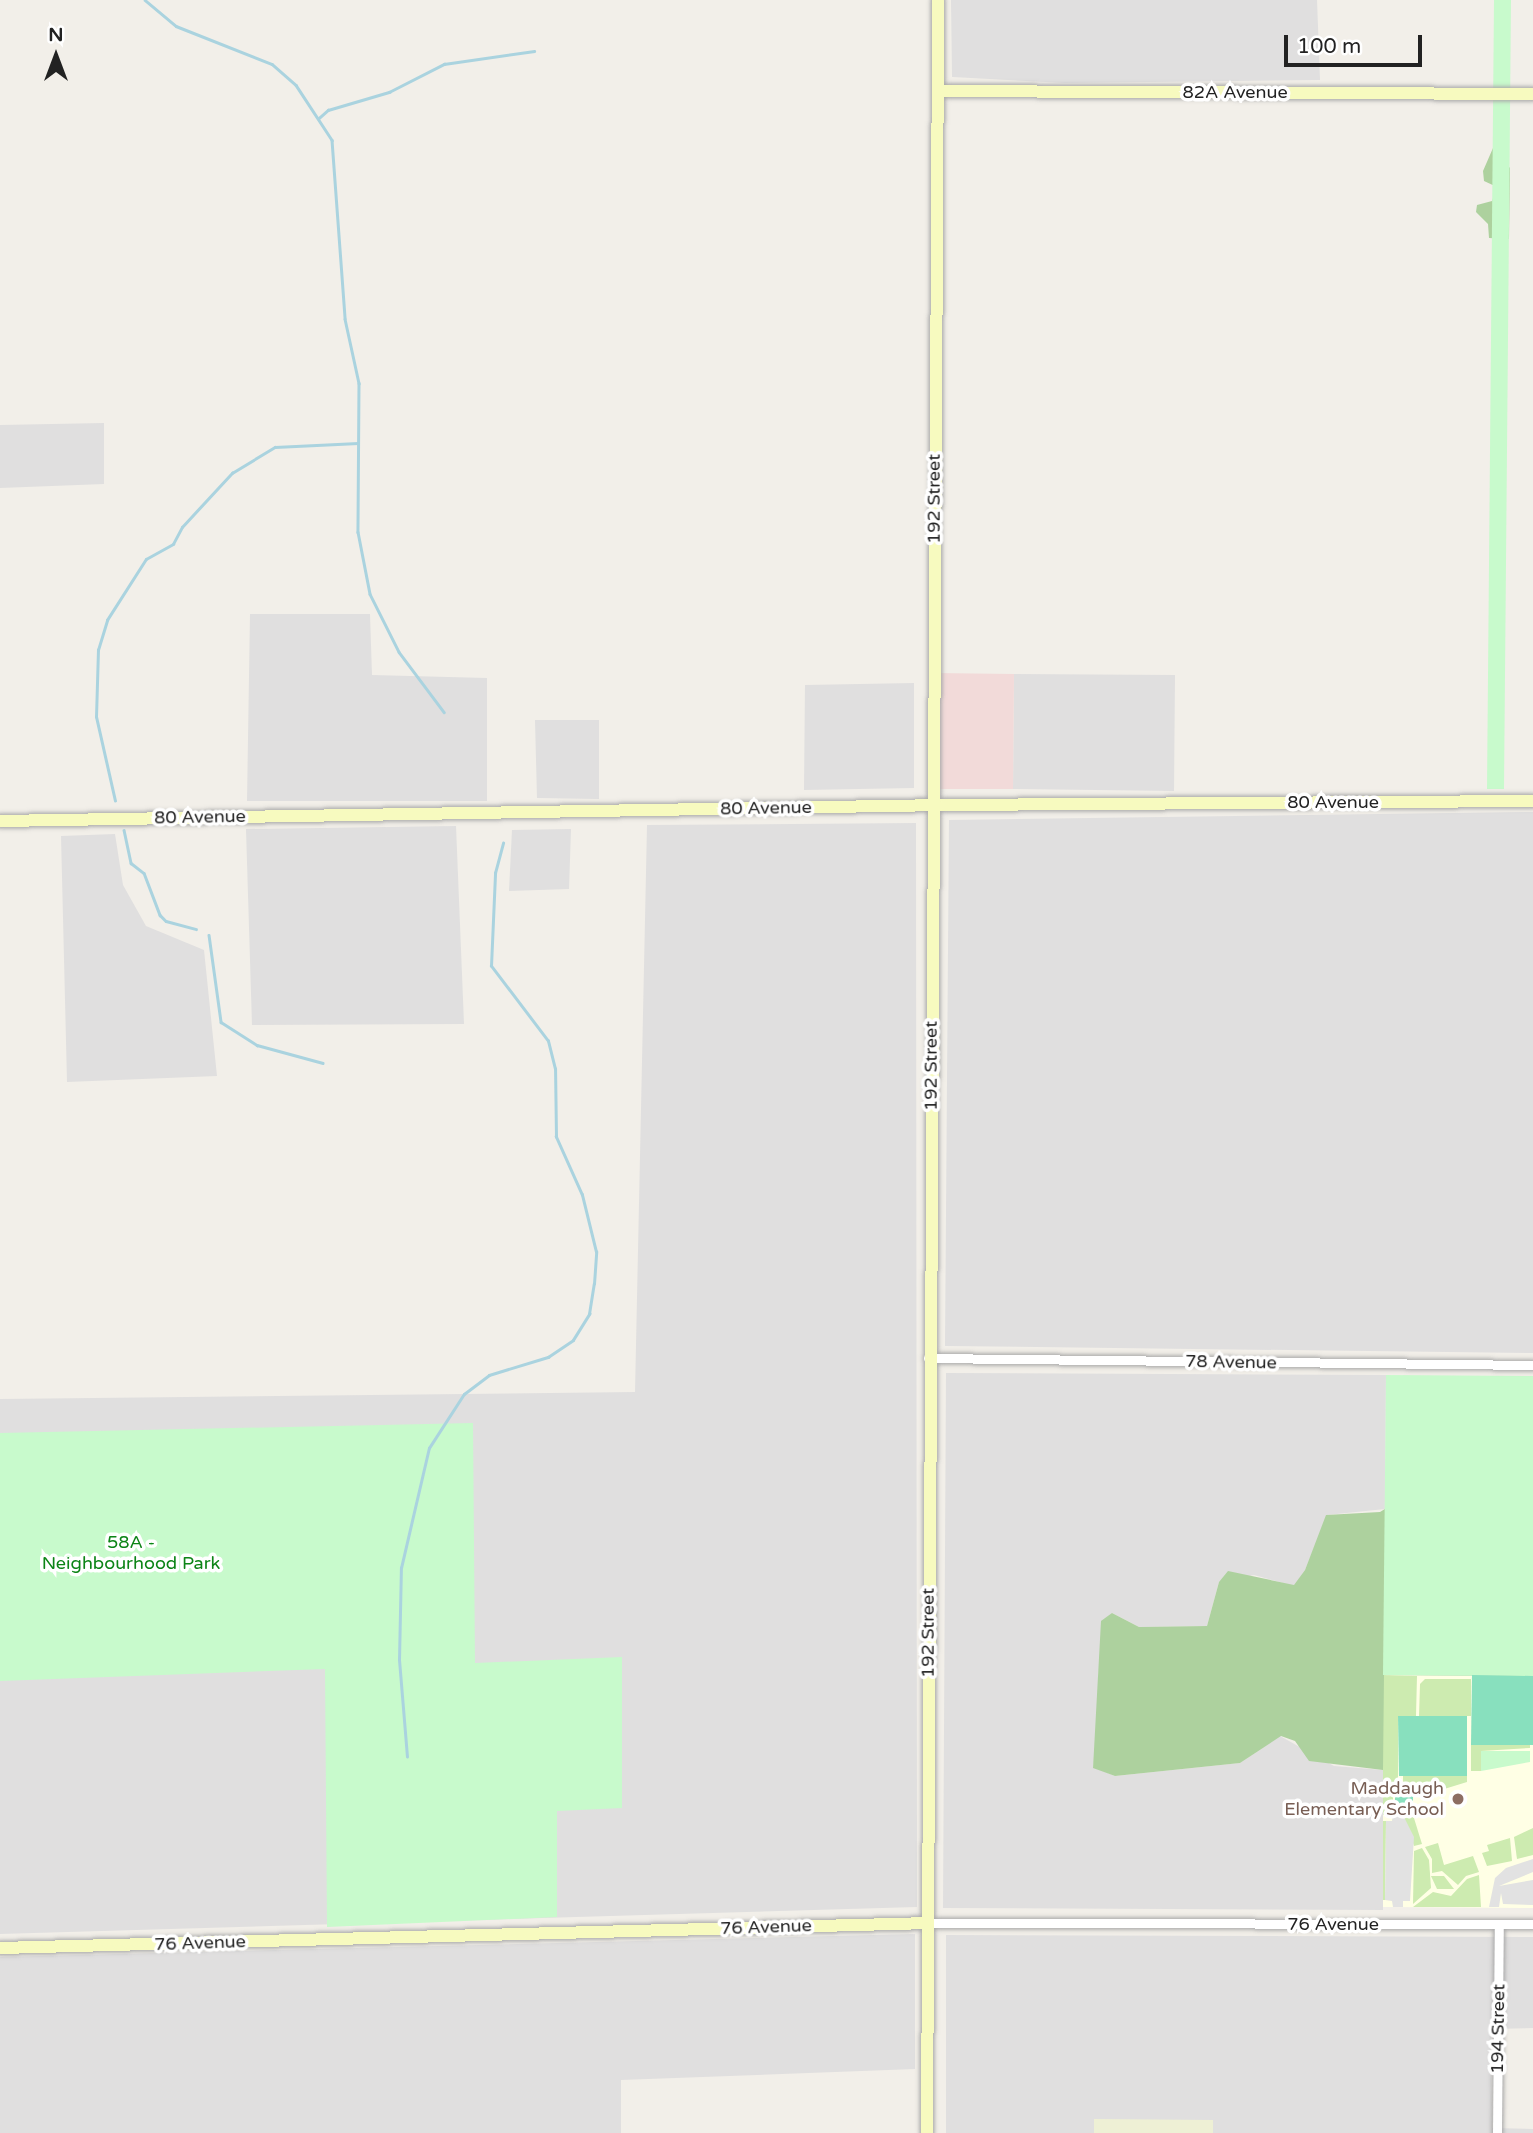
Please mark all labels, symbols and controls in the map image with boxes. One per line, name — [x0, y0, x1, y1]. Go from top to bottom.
north arrow — [21, 21, 91, 91]
scale bar — [1288, 21, 1426, 65]
text: N — [48, 24, 64, 46]
text: 100 m — [1297, 34, 1361, 59]
street label: 82A Avenue — [1182, 81, 1288, 103]
street label: 192 Street — [923, 454, 945, 544]
street label: 80 Avenue — [1287, 791, 1379, 813]
street label: 80 Avenue — [720, 796, 812, 820]
street label: 80 Avenue — [154, 805, 246, 829]
street label: 192 Street — [920, 1021, 942, 1111]
street label: 78 Avenue — [1185, 1350, 1277, 1374]
park label: 58A - Neighbourhood Park — [42, 1532, 220, 1574]
street label: 192 Street — [917, 1588, 939, 1678]
place label: Maddaugh Elementary School — [1284, 1778, 1444, 1820]
marker: Maddaugh Elementary School — [1450, 1791, 1466, 1807]
street label: 76 Avenue — [1287, 1913, 1379, 1935]
street label: 76 Avenue — [720, 1915, 812, 1939]
street label: 76 Avenue — [154, 1931, 246, 1955]
street label: 194 Street — [1486, 1984, 1510, 2074]

